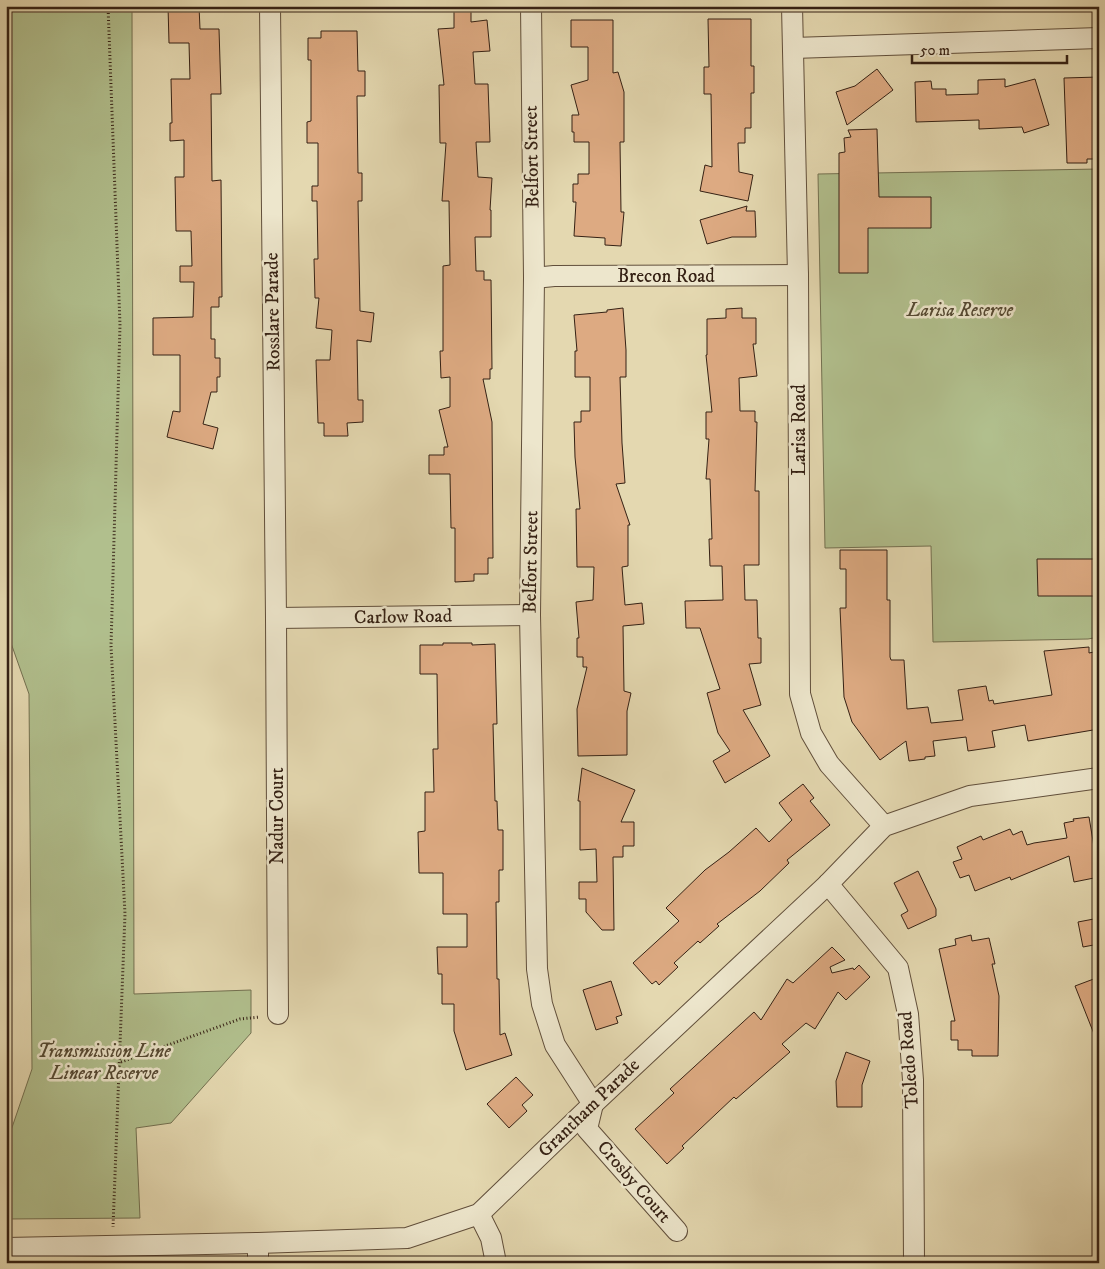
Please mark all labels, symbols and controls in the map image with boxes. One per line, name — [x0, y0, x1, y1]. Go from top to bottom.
scale bar — [912, 32, 1068, 64]
text: 50 m — [920, 41, 950, 60]
street label: Belfort Street — [520, 105, 544, 209]
street label: Rosslare Parade — [260, 252, 286, 372]
street label: Brecon Road — [617, 265, 715, 288]
park label: Larisa Reserve — [906, 299, 1013, 322]
street label: Larisa Road — [788, 384, 811, 476]
street label: Belfort Street — [519, 510, 543, 614]
street label: Carlow Road — [354, 605, 453, 629]
street label: Nadur Court — [266, 767, 289, 865]
street label: Toledo Road — [894, 1010, 924, 1109]
park label: Transmission Line Linear Reserve — [37, 1040, 171, 1085]
street label: Grantham Parade — [533, 1054, 645, 1162]
street label: Crosby Court — [592, 1136, 676, 1228]

